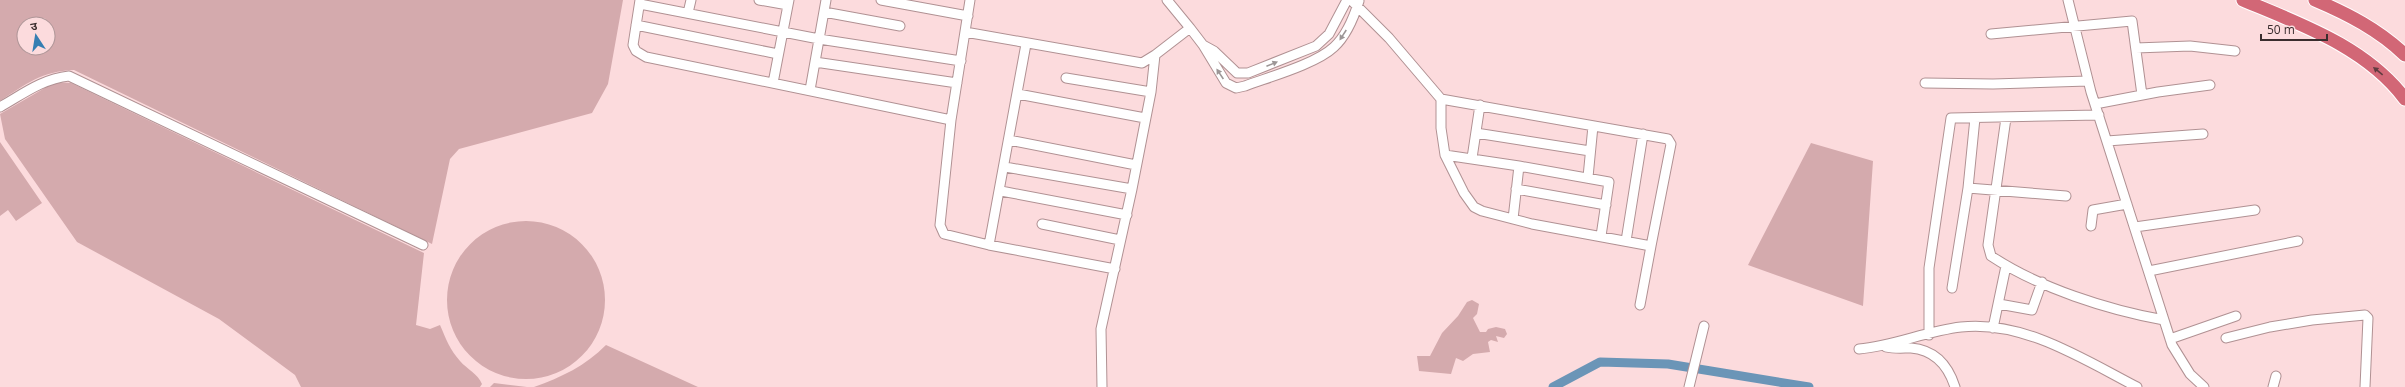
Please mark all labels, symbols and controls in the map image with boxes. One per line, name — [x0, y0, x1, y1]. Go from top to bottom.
north arrow — [16, 16, 56, 56]
scale bar — [2261, 16, 2327, 42]
text: उ — [29, 18, 39, 34]
text: 50 m — [2267, 21, 2295, 38]
one-way arrow — [1339, 30, 1347, 40]
one-way arrow — [1266, 60, 1278, 66]
one-way arrow — [2372, 67, 2383, 76]
one-way arrow — [1216, 68, 1224, 79]

